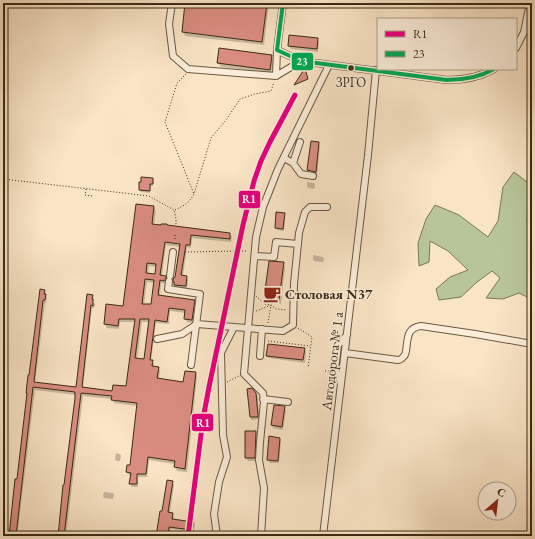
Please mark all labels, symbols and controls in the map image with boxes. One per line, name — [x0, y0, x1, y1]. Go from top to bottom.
legend — [377, 18, 517, 70]
text: R1 — [413, 26, 428, 42]
text: 23 — [413, 46, 425, 62]
line badge: 23 — [291, 52, 314, 71]
text: 23 — [296, 54, 308, 68]
marker: ЗРГО — [346, 63, 356, 73]
place label: ЗРГО — [336, 74, 366, 91]
line badge: R1 — [238, 190, 261, 209]
text: R1 — [242, 192, 256, 206]
cafe icon: Столовая N37 — [262, 284, 282, 304]
place label: Столовая N37 — [285, 285, 373, 303]
street label: Автодорога № 1 а — [317, 310, 347, 412]
line badge: R1 — [191, 413, 214, 432]
text: R1 — [196, 416, 210, 430]
north arrow — [477, 481, 517, 521]
text: С — [495, 484, 509, 500]

